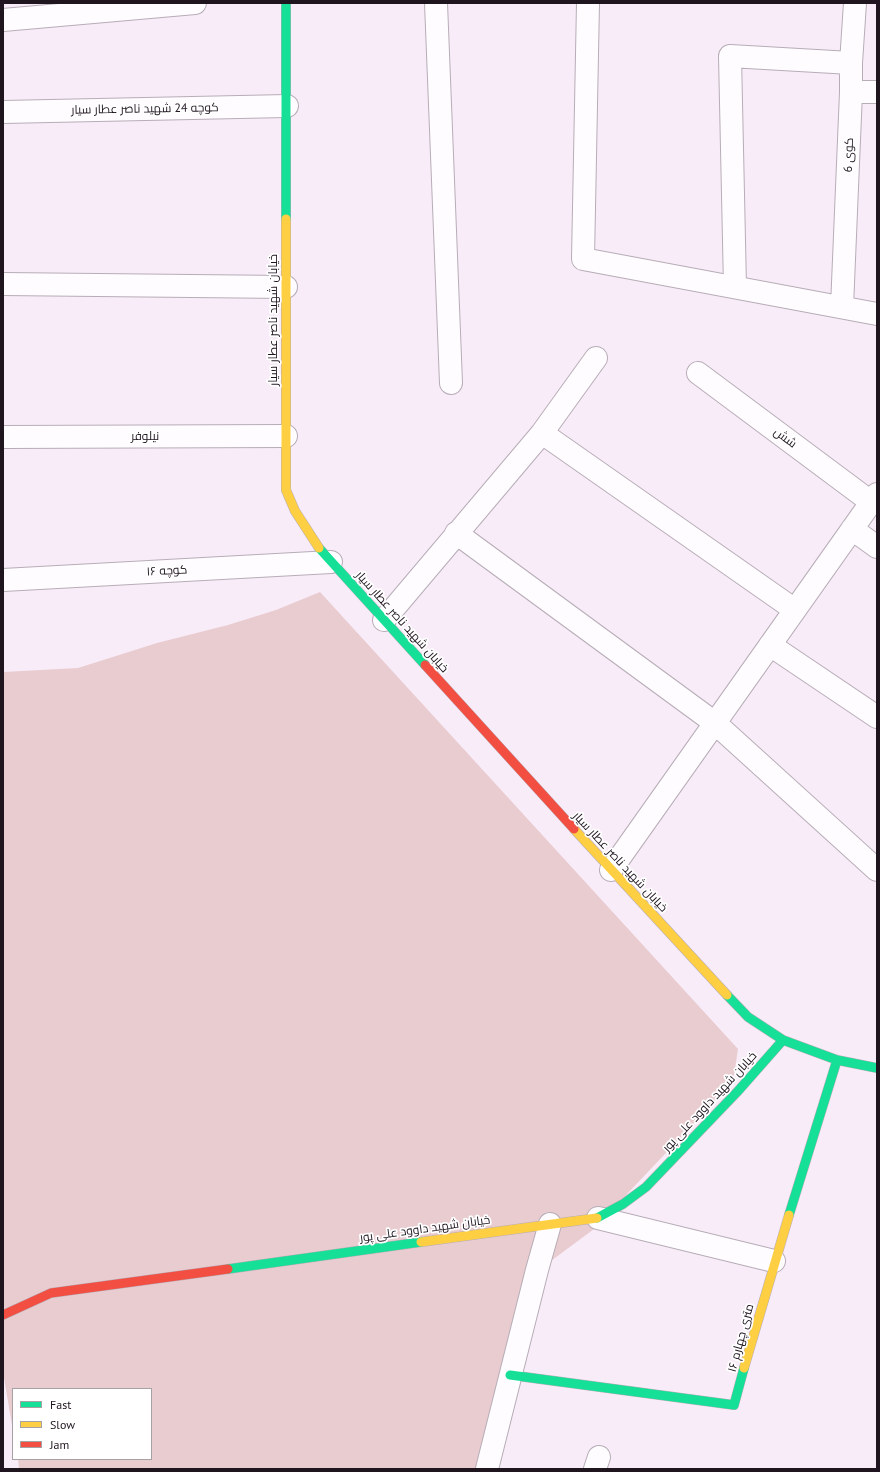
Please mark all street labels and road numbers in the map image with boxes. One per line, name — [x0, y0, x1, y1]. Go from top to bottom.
street label: کوچه 24 شهید ناصر عطار سیار — [71, 101, 219, 117]
street label: کوی 6 — [841, 137, 857, 173]
street label: خیابان شهید ناصر عطار سیار — [267, 254, 281, 386]
street label: شش — [771, 425, 799, 451]
street label: نیلوفر — [131, 430, 159, 444]
street label: کوچه ۱۶ — [146, 563, 188, 579]
street label: خیابان شهید ناصر عطار سیار — [353, 568, 451, 676]
street label: خیابان شهید ناصر عطار سیار — [570, 809, 670, 915]
street label: خیابان شهید داوود علی پور — [660, 1049, 760, 1155]
street label: خیابان شهید داوود علی پور — [359, 1213, 491, 1245]
street label: ۱۶ متری چهارم — [725, 1302, 757, 1374]

